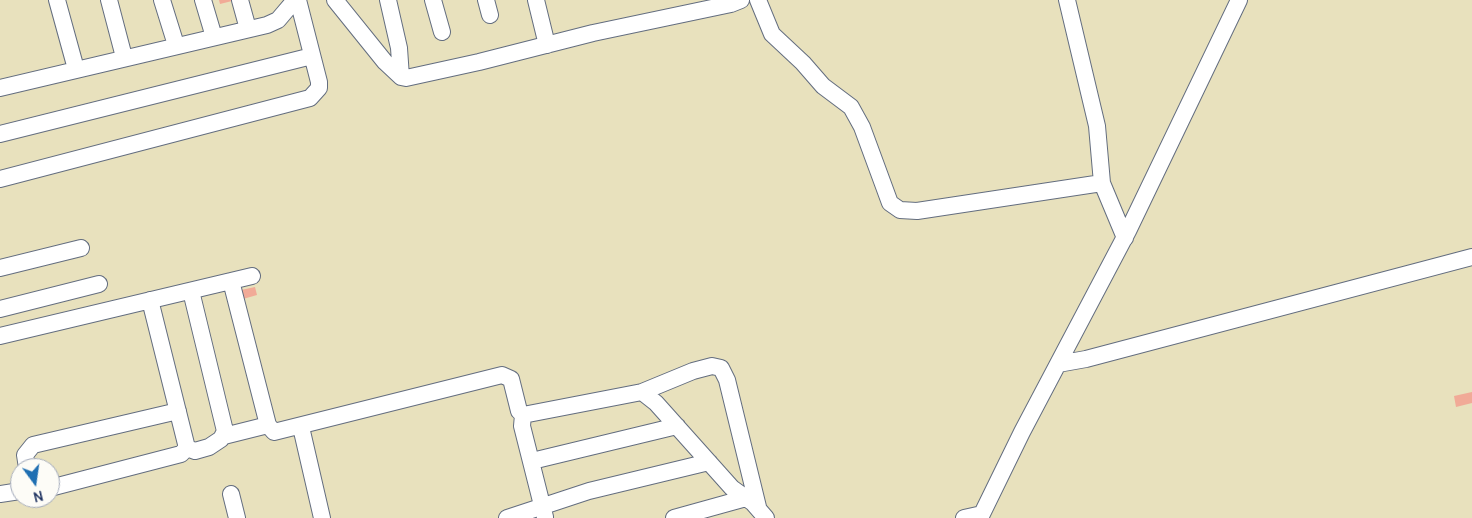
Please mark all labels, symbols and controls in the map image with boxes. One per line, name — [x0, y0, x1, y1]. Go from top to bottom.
north arrow — [10, 458, 60, 508]
text: N — [32, 487, 45, 506]

